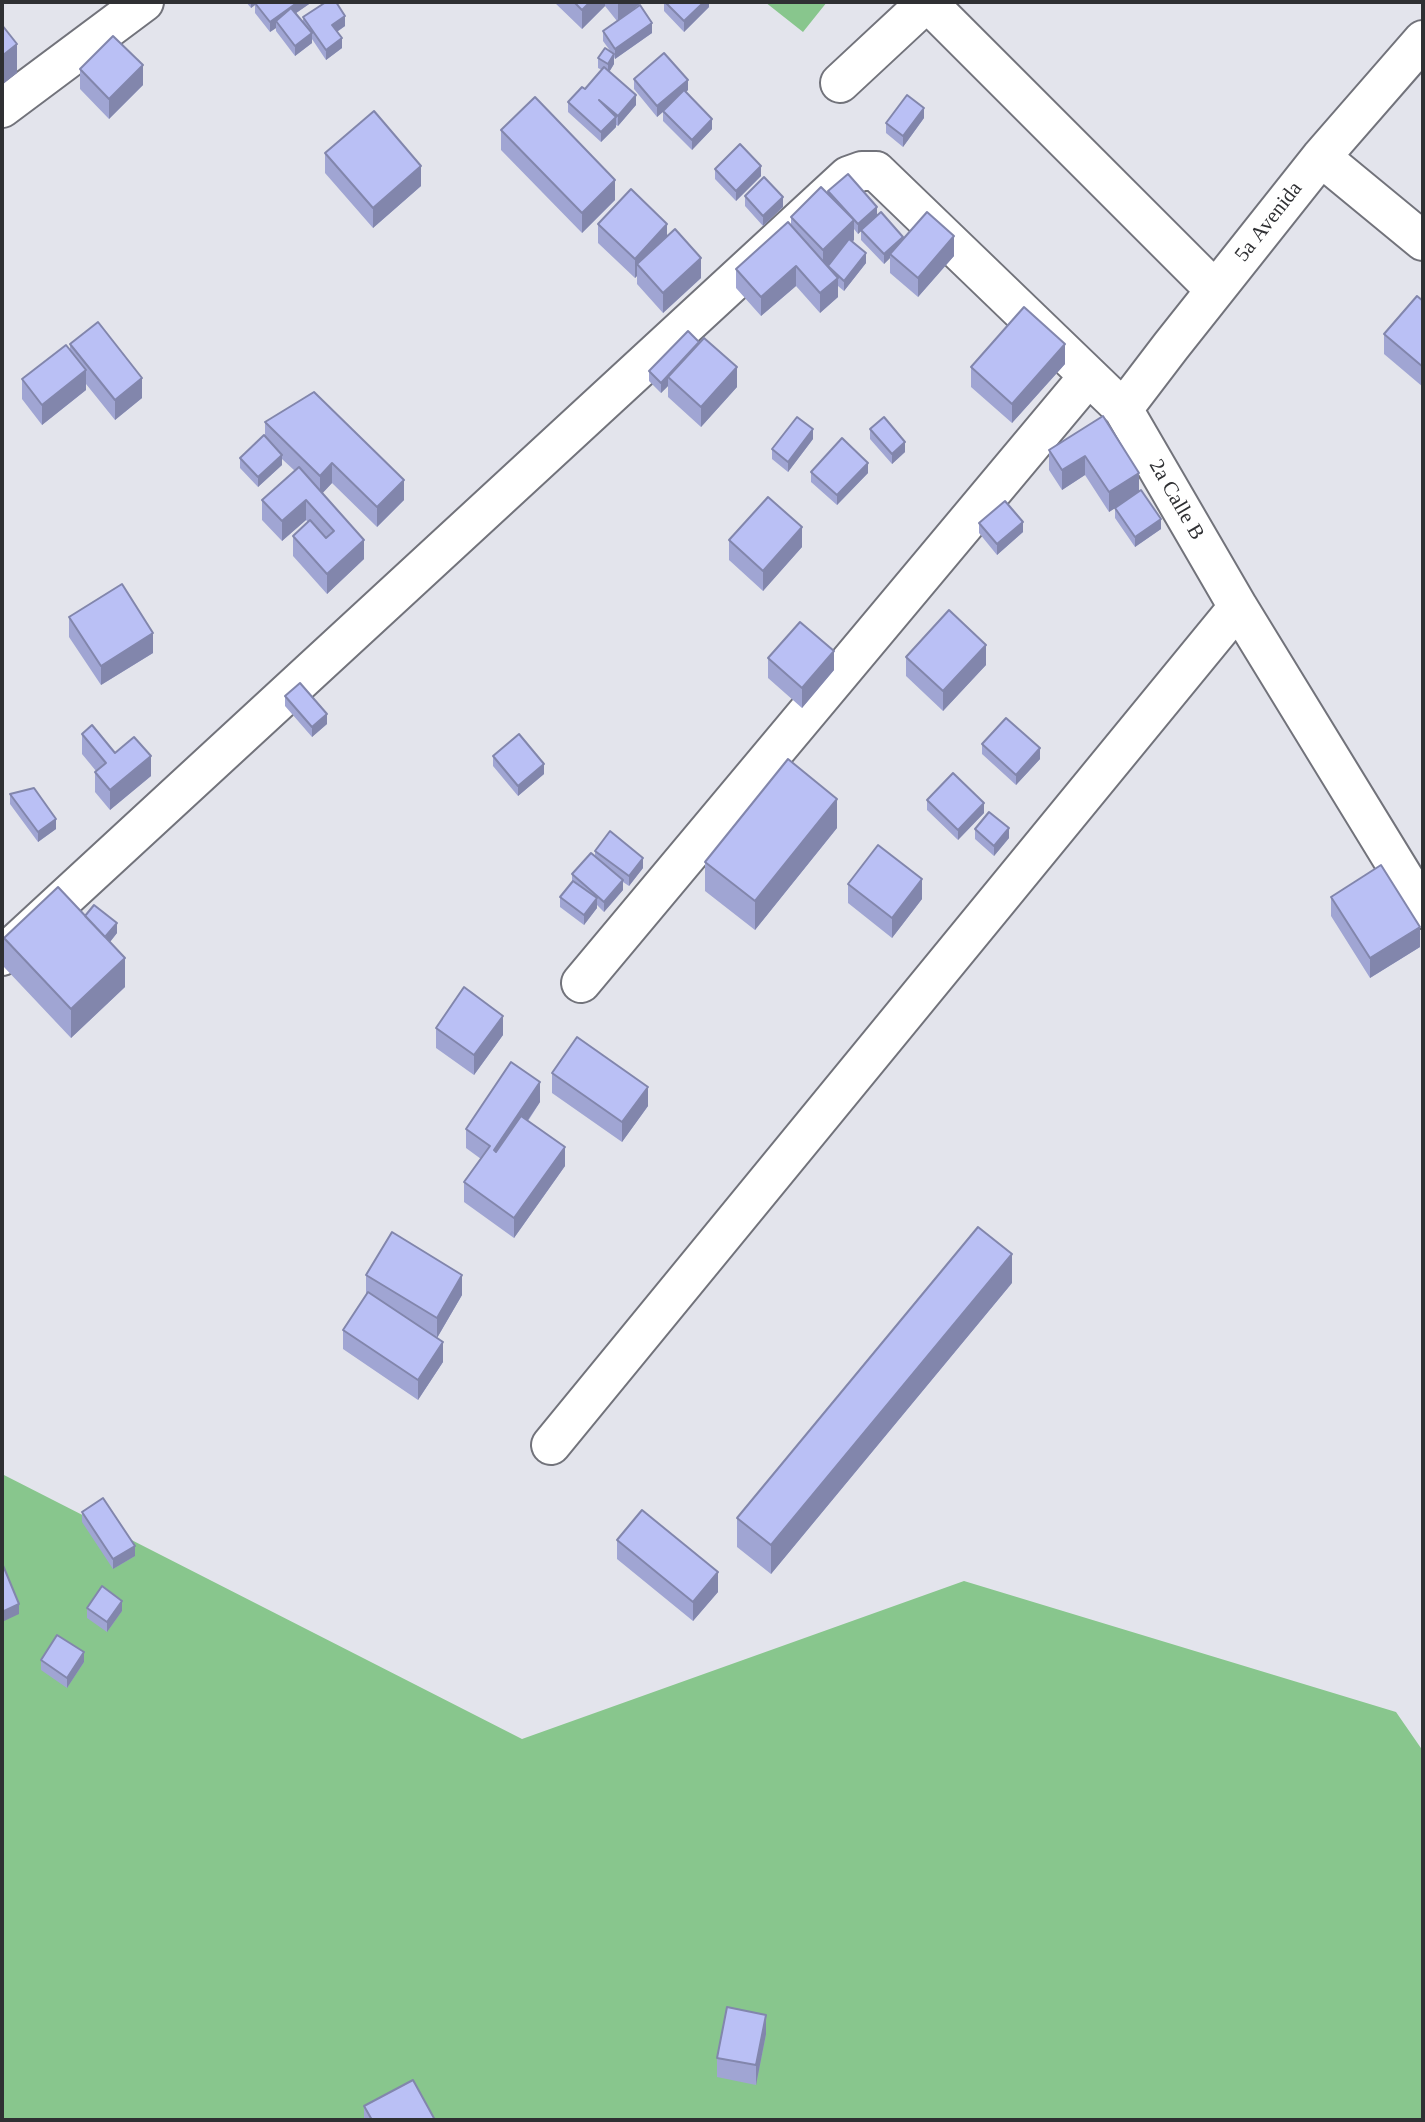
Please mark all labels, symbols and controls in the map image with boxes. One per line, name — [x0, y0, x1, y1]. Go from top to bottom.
street label: 5a Avenida — [1230, 177, 1308, 267]
street label: 2a Calle B — [1143, 455, 1209, 545]

